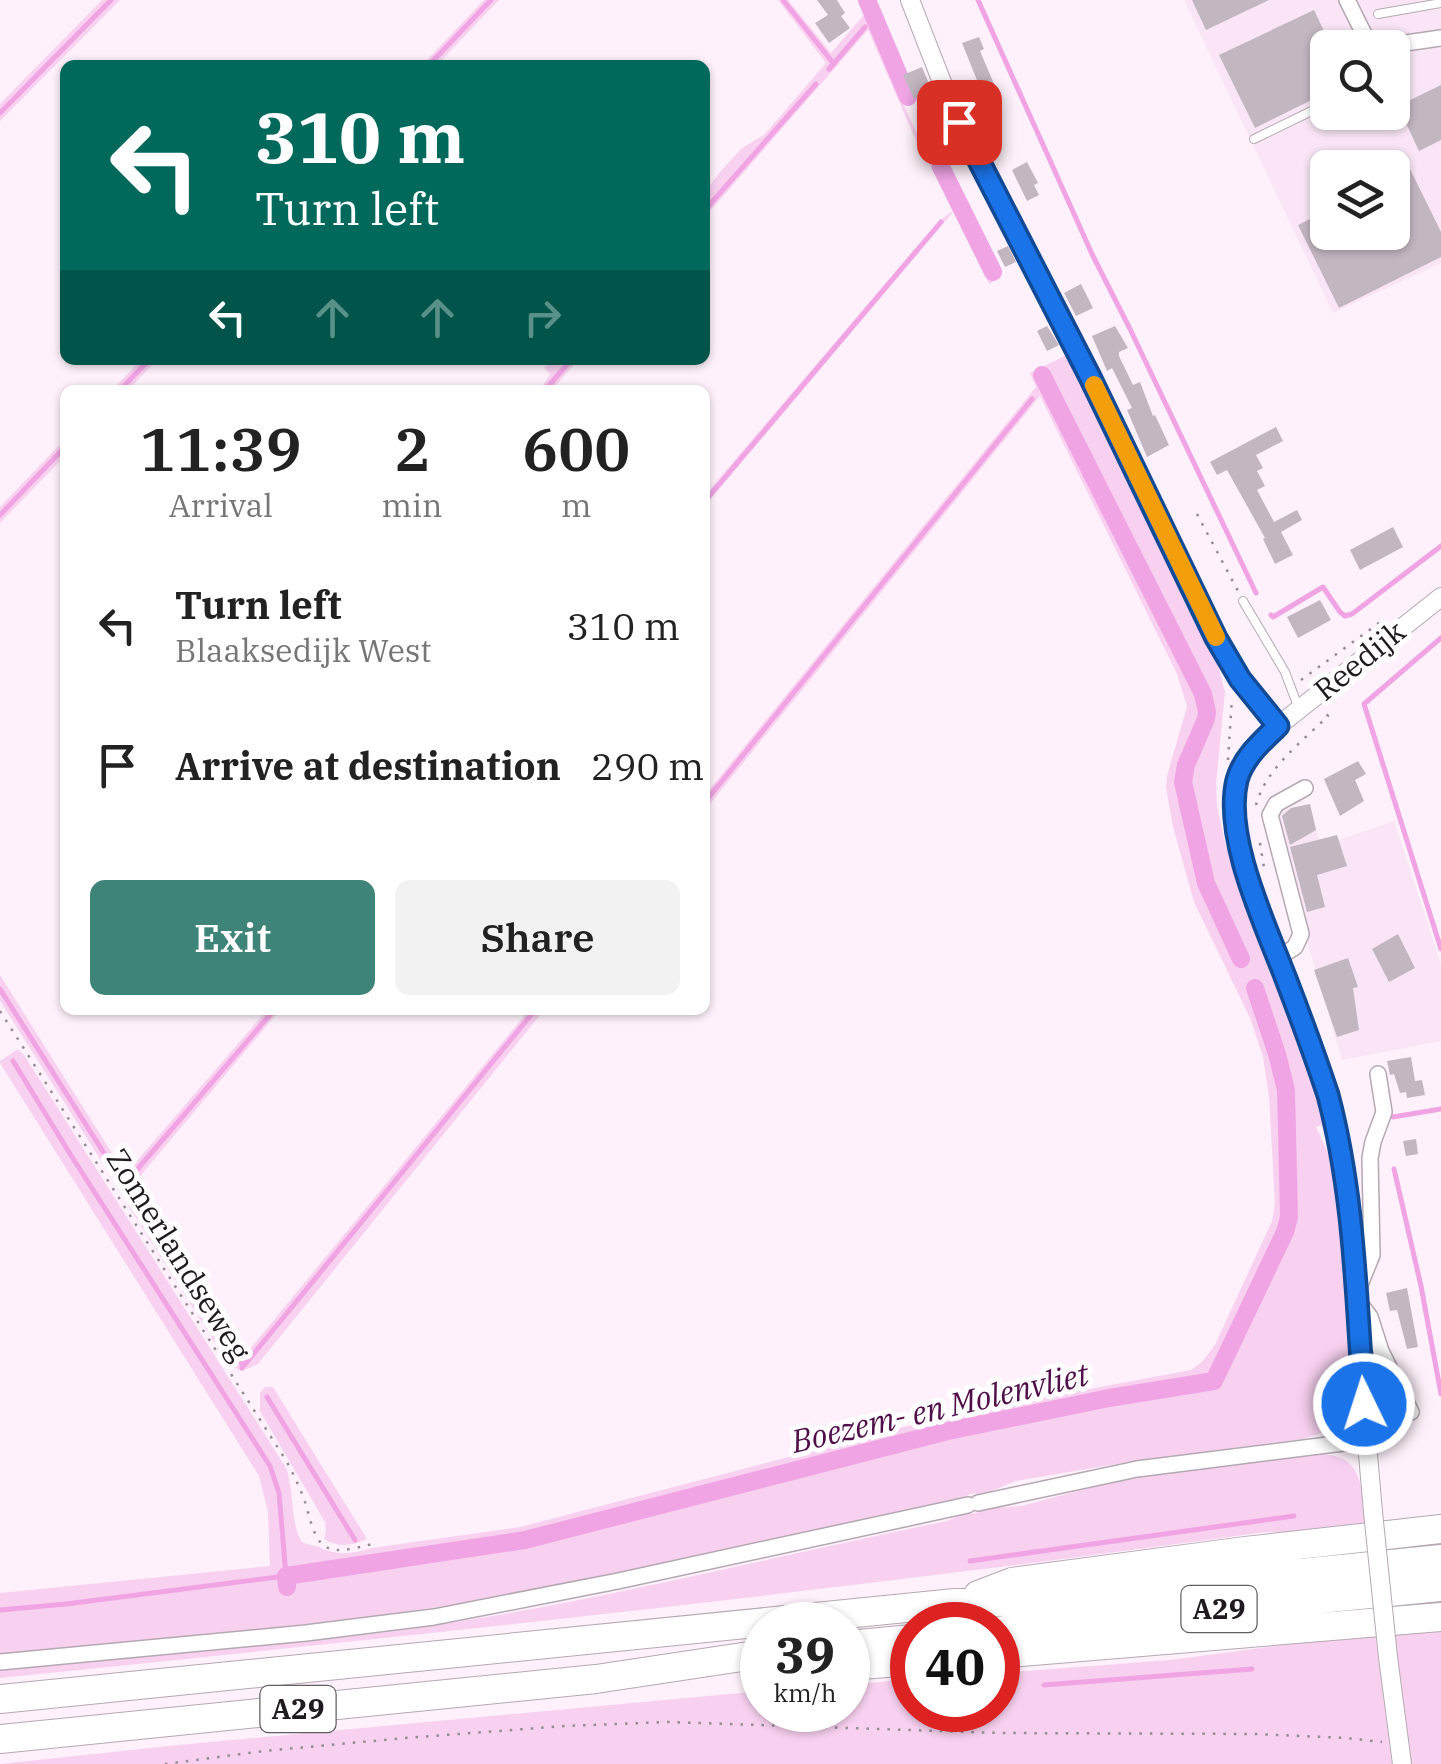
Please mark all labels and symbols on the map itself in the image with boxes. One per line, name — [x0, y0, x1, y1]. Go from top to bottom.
pin — [917, 80, 1002, 165]
street label: Reedijk — [1305, 611, 1413, 708]
street label: Zomerlandseweg — [98, 1141, 260, 1368]
water label: Boezem- en Molenvliet — [786, 1352, 1094, 1462]
position arrow — [1312, 1352, 1416, 1456]
road number: A29 — [1182, 1586, 1256, 1632]
speed limit sign: 40 — [890, 1602, 1020, 1732]
road number: A29 — [260, 1686, 336, 1732]

